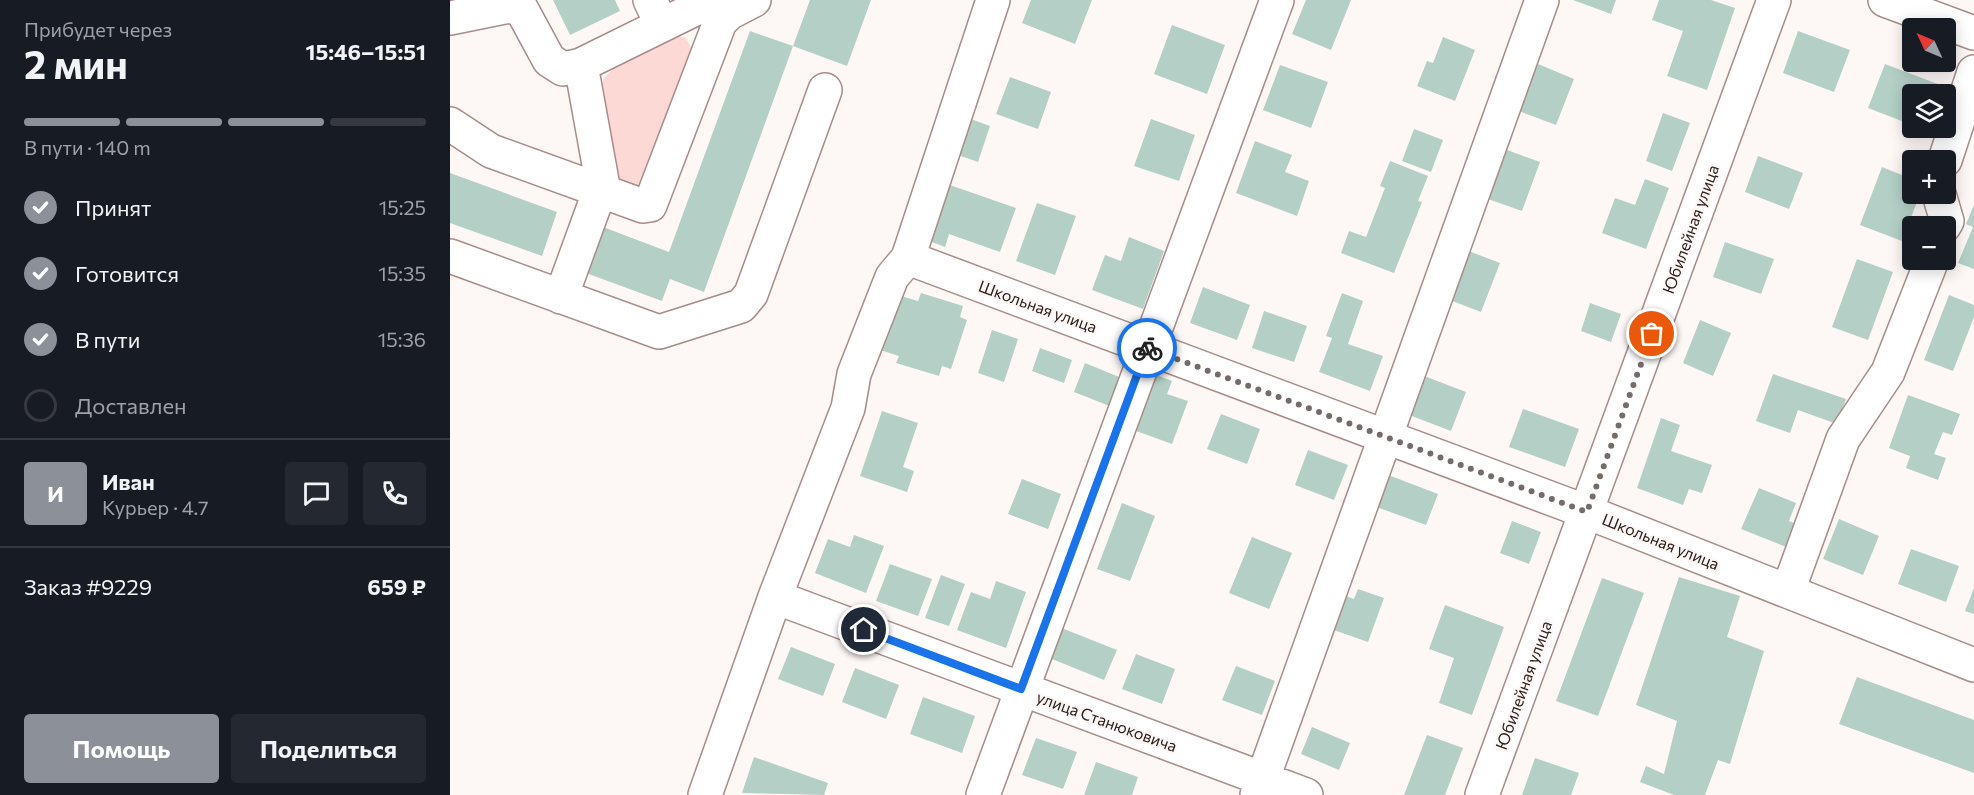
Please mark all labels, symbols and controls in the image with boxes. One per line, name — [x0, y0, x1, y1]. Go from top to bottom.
text: Прибудет через — [24, 17, 172, 41]
north arrow — [1902, 18, 1956, 72]
map controls — [1902, 18, 1956, 270]
text: 15:46–15:51 — [305, 38, 426, 65]
text: 2 мин — [24, 39, 128, 87]
button: layers — [1902, 84, 1956, 138]
text: В пути · 140 m — [24, 135, 151, 159]
button: + — [1902, 150, 1956, 204]
street label: Юбилейная улица — [1658, 162, 1722, 296]
icon: check — [24, 191, 57, 224]
text: Принят — [75, 194, 151, 221]
text: 15:25 — [379, 195, 426, 219]
button: − — [1902, 216, 1956, 270]
icon: check — [24, 257, 57, 290]
text: Готовится — [75, 260, 179, 287]
text: 15:35 — [378, 261, 426, 285]
street label: Школьная улица — [976, 276, 1100, 336]
pin — [1626, 308, 1677, 359]
icon: bag — [1635, 317, 1668, 350]
courier — [1117, 318, 1177, 378]
icon: check — [24, 323, 57, 356]
text: В пути — [75, 326, 140, 353]
text: 15:36 — [378, 327, 426, 351]
icon: bike — [1131, 332, 1164, 365]
text: Доставлен — [75, 392, 187, 419]
button: chat — [285, 462, 348, 525]
button: phone — [363, 462, 426, 525]
text: Иван — [102, 468, 155, 495]
text: И — [47, 480, 64, 507]
text: Курьер · 4.7 — [102, 495, 209, 519]
street label: Школьная улица — [1600, 509, 1722, 573]
text: Заказ #9229 — [24, 573, 152, 600]
text: 659 ₽ — [367, 573, 426, 600]
pin — [838, 604, 889, 655]
icon: home — [847, 613, 880, 646]
street label: Юбилейная улица — [1491, 618, 1555, 752]
street label: улица Станюковича — [1034, 687, 1180, 755]
button: Помощь — [24, 714, 219, 783]
button: Поделиться — [231, 714, 426, 783]

